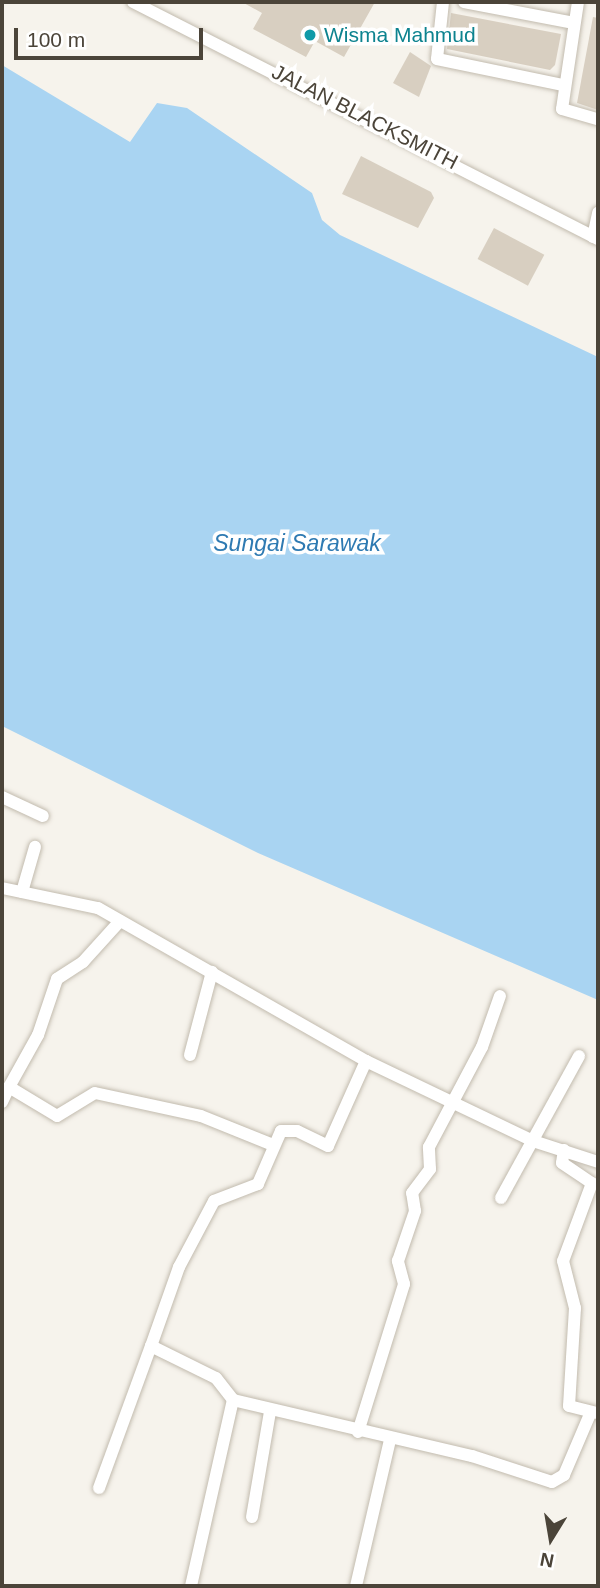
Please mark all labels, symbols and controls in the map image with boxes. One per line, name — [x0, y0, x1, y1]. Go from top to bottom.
scale bar — [18, 14, 206, 58]
place label: Wisma Mahmud — [324, 22, 476, 48]
marker: Wisma Mahmud — [302, 27, 318, 43]
text: 100 m — [27, 28, 85, 51]
street label: JALAN BLACKSMITH — [268, 59, 462, 175]
water label: Sungai Sarawak — [213, 529, 381, 557]
north arrow — [516, 1504, 586, 1574]
text: N — [538, 1548, 556, 1572]

